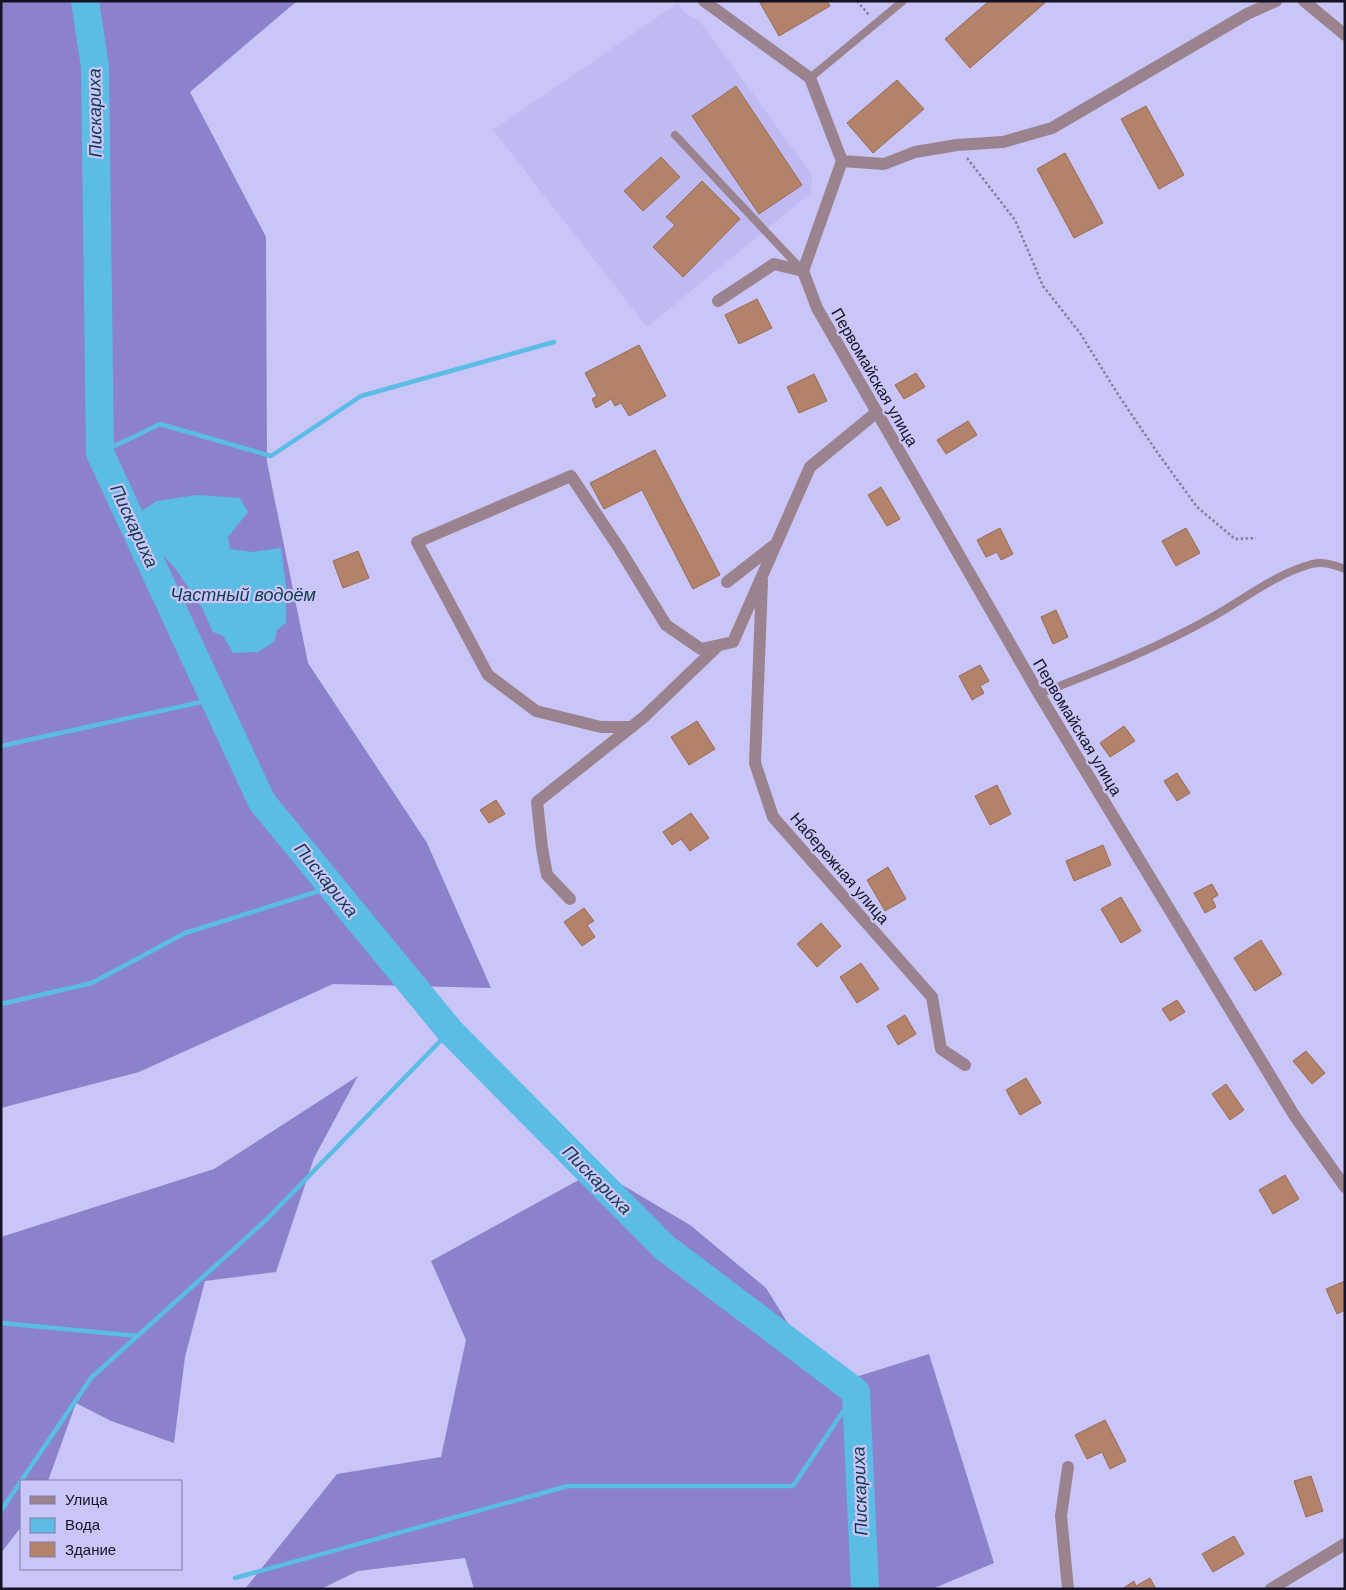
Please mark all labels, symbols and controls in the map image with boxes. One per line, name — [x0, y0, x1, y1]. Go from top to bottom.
water label: Пискариха — [82, 68, 108, 158]
street label: Первомайская улица — [826, 304, 923, 450]
water label: Пискариха — [104, 480, 164, 572]
water label: Частный водоём — [170, 583, 316, 607]
street label: Первомайская улица — [1028, 655, 1127, 800]
street label: Набережная улица — [785, 808, 894, 929]
water label: Пискариха — [289, 838, 363, 922]
water label: Пискариха — [557, 1140, 637, 1220]
water label: Пискариха — [846, 1446, 874, 1536]
legend — [20, 1480, 182, 1570]
text: Улица — [65, 1490, 108, 1510]
text: Вода — [65, 1515, 101, 1535]
text: Здание — [65, 1540, 116, 1560]

